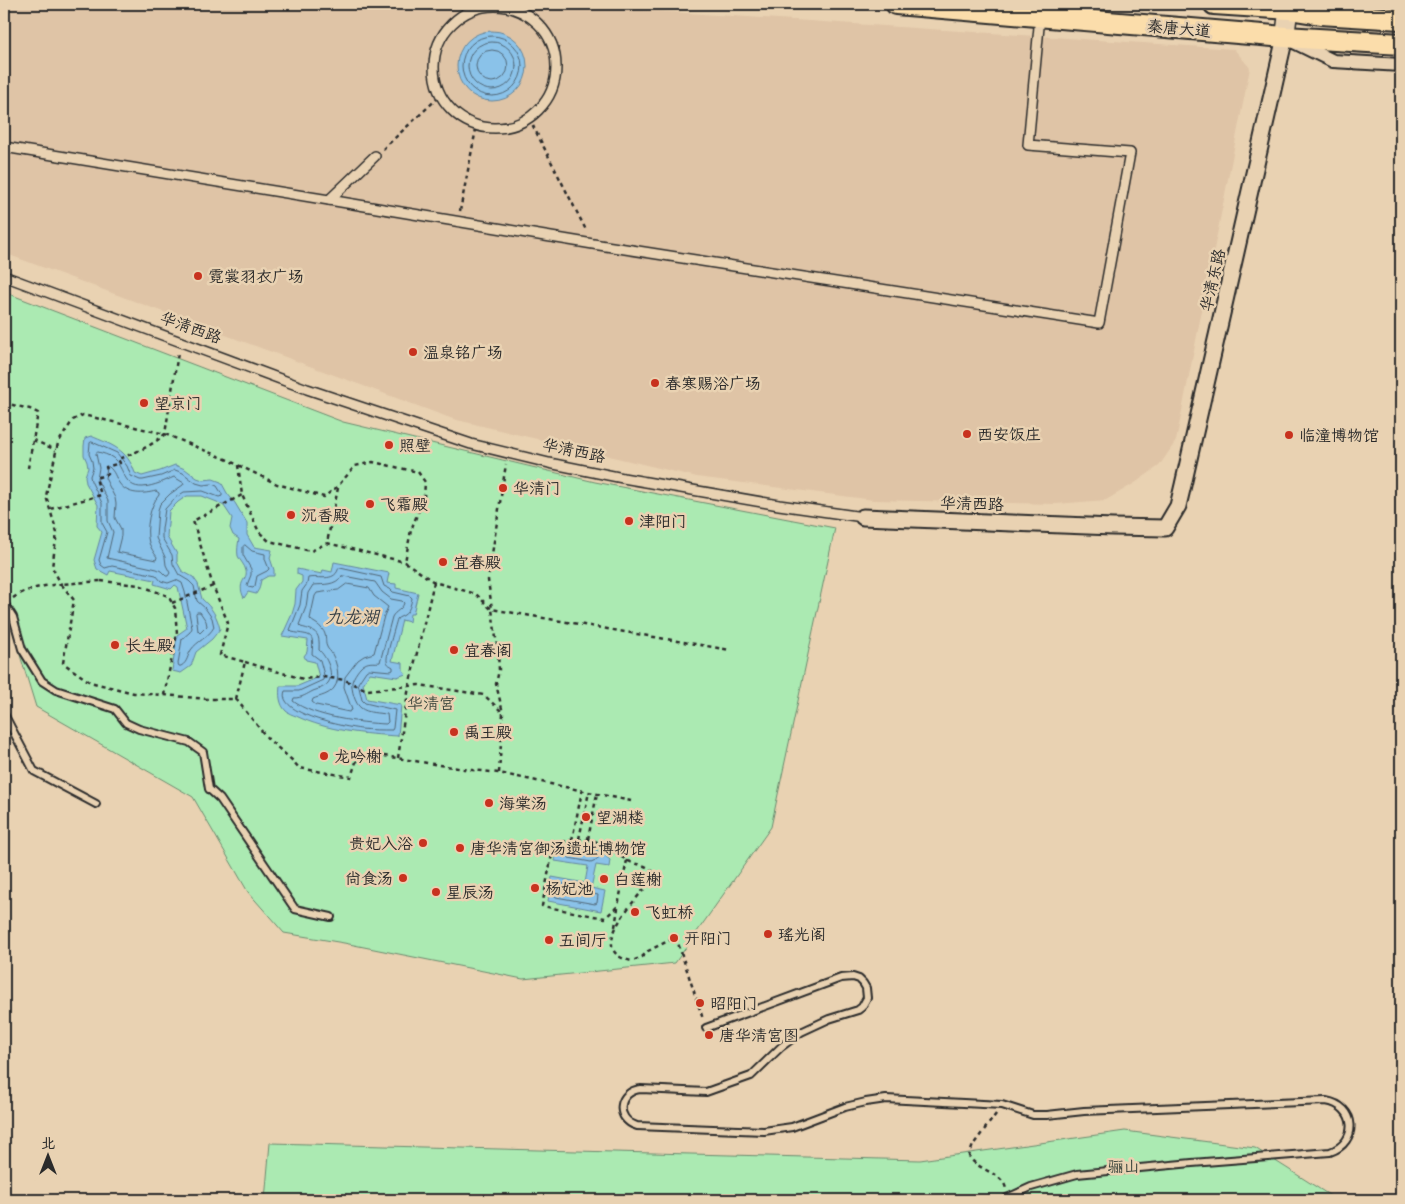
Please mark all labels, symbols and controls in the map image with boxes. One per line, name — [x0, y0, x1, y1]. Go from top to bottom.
street label: 秦唐大道 — [1146, 17, 1212, 44]
street label: 华清东路 — [1197, 247, 1232, 314]
place label: 霓裳羽衣广场 — [208, 268, 304, 289]
marker: 霓裳羽衣广场 — [192, 270, 204, 282]
street label: 华清西路 — [156, 309, 224, 350]
place label: 温泉铭广场 — [423, 344, 503, 365]
marker: 温泉铭广场 — [407, 346, 419, 358]
place label: 春寒赐浴广场 — [665, 375, 761, 396]
marker: 春寒赐浴广场 — [649, 377, 661, 389]
place label: 望京门 — [154, 395, 202, 416]
marker: 望京门 — [138, 397, 150, 409]
place label: 西安饭庄 — [977, 427, 1041, 447]
place label: 临潼博物馆 — [1299, 427, 1379, 448]
marker: 西安饭庄 — [961, 428, 973, 440]
marker: 临潼博物馆 — [1283, 429, 1295, 441]
street label: 华清西路 — [540, 436, 607, 469]
place label: 照壁 — [399, 438, 431, 458]
marker: 照壁 — [383, 439, 395, 451]
place label: 华清门 — [513, 480, 561, 501]
marker: 华清门 — [497, 482, 509, 494]
street label: 华清西路 — [940, 494, 1004, 517]
place label: 飞霜殿 — [380, 497, 428, 517]
marker: 飞霜殿 — [364, 498, 376, 510]
place label: 沉香殿 — [301, 508, 349, 528]
marker: 沉香殿 — [285, 509, 297, 521]
place label: 津阳门 — [639, 513, 687, 534]
marker: 津阳门 — [623, 515, 635, 527]
place label: 宜春殿 — [453, 554, 501, 575]
marker: 宜春殿 — [437, 556, 449, 568]
water label: 九龙湖 — [325, 608, 381, 630]
place label: 长生殿 — [125, 638, 173, 658]
marker: 长生殿 — [109, 639, 121, 651]
place label: 宜春阁 — [464, 642, 512, 663]
marker: 宜春阁 — [448, 644, 460, 656]
park label: 华清宫 — [407, 695, 455, 716]
place label: 禹王殿 — [464, 725, 512, 745]
marker: 禹王殿 — [448, 726, 460, 738]
place label: 龙吟榭 — [334, 748, 382, 769]
marker: 龙吟榭 — [318, 750, 330, 762]
place label: 海棠汤 — [499, 795, 547, 816]
marker: 海棠汤 — [483, 797, 495, 809]
place label: 望湖楼 — [596, 810, 644, 830]
marker: 望湖楼 — [580, 811, 592, 823]
place label: 贵妃入浴 — [349, 836, 413, 856]
marker: 贵妃入浴 — [417, 837, 429, 849]
place label: 唐华清宫御汤遗址博物馆 — [470, 840, 646, 861]
marker: 唐华清宫御汤遗址博物馆 — [454, 842, 466, 854]
place label: 尚食汤 — [345, 870, 393, 891]
place label: 白莲榭 — [614, 871, 662, 892]
marker: 尚食汤 — [397, 872, 409, 884]
marker: 白莲榭 — [598, 873, 610, 885]
place label: 杨妃池 — [545, 880, 593, 901]
marker: 杨妃池 — [529, 882, 541, 894]
place label: 星辰汤 — [446, 885, 494, 905]
marker: 星辰汤 — [430, 886, 442, 898]
place label: 飞虹桥 — [645, 905, 693, 925]
marker: 飞虹桥 — [629, 906, 641, 918]
place label: 瑶光阁 — [778, 927, 826, 947]
marker: 瑶光阁 — [762, 928, 774, 940]
place label: 开阳门 — [684, 931, 732, 951]
marker: 开阳门 — [668, 932, 680, 944]
place label: 五间厅 — [559, 933, 607, 953]
marker: 五间厅 — [543, 934, 555, 946]
place label: 昭阳门 — [710, 996, 758, 1016]
marker: 昭阳门 — [694, 997, 706, 1009]
place label: 唐华清宫图 — [719, 1027, 799, 1048]
marker: 唐华清宫图 — [703, 1029, 715, 1041]
north arrow — [22, 1132, 72, 1182]
text: 北 — [41, 1137, 55, 1154]
park label: 骊山 — [1107, 1159, 1140, 1179]

